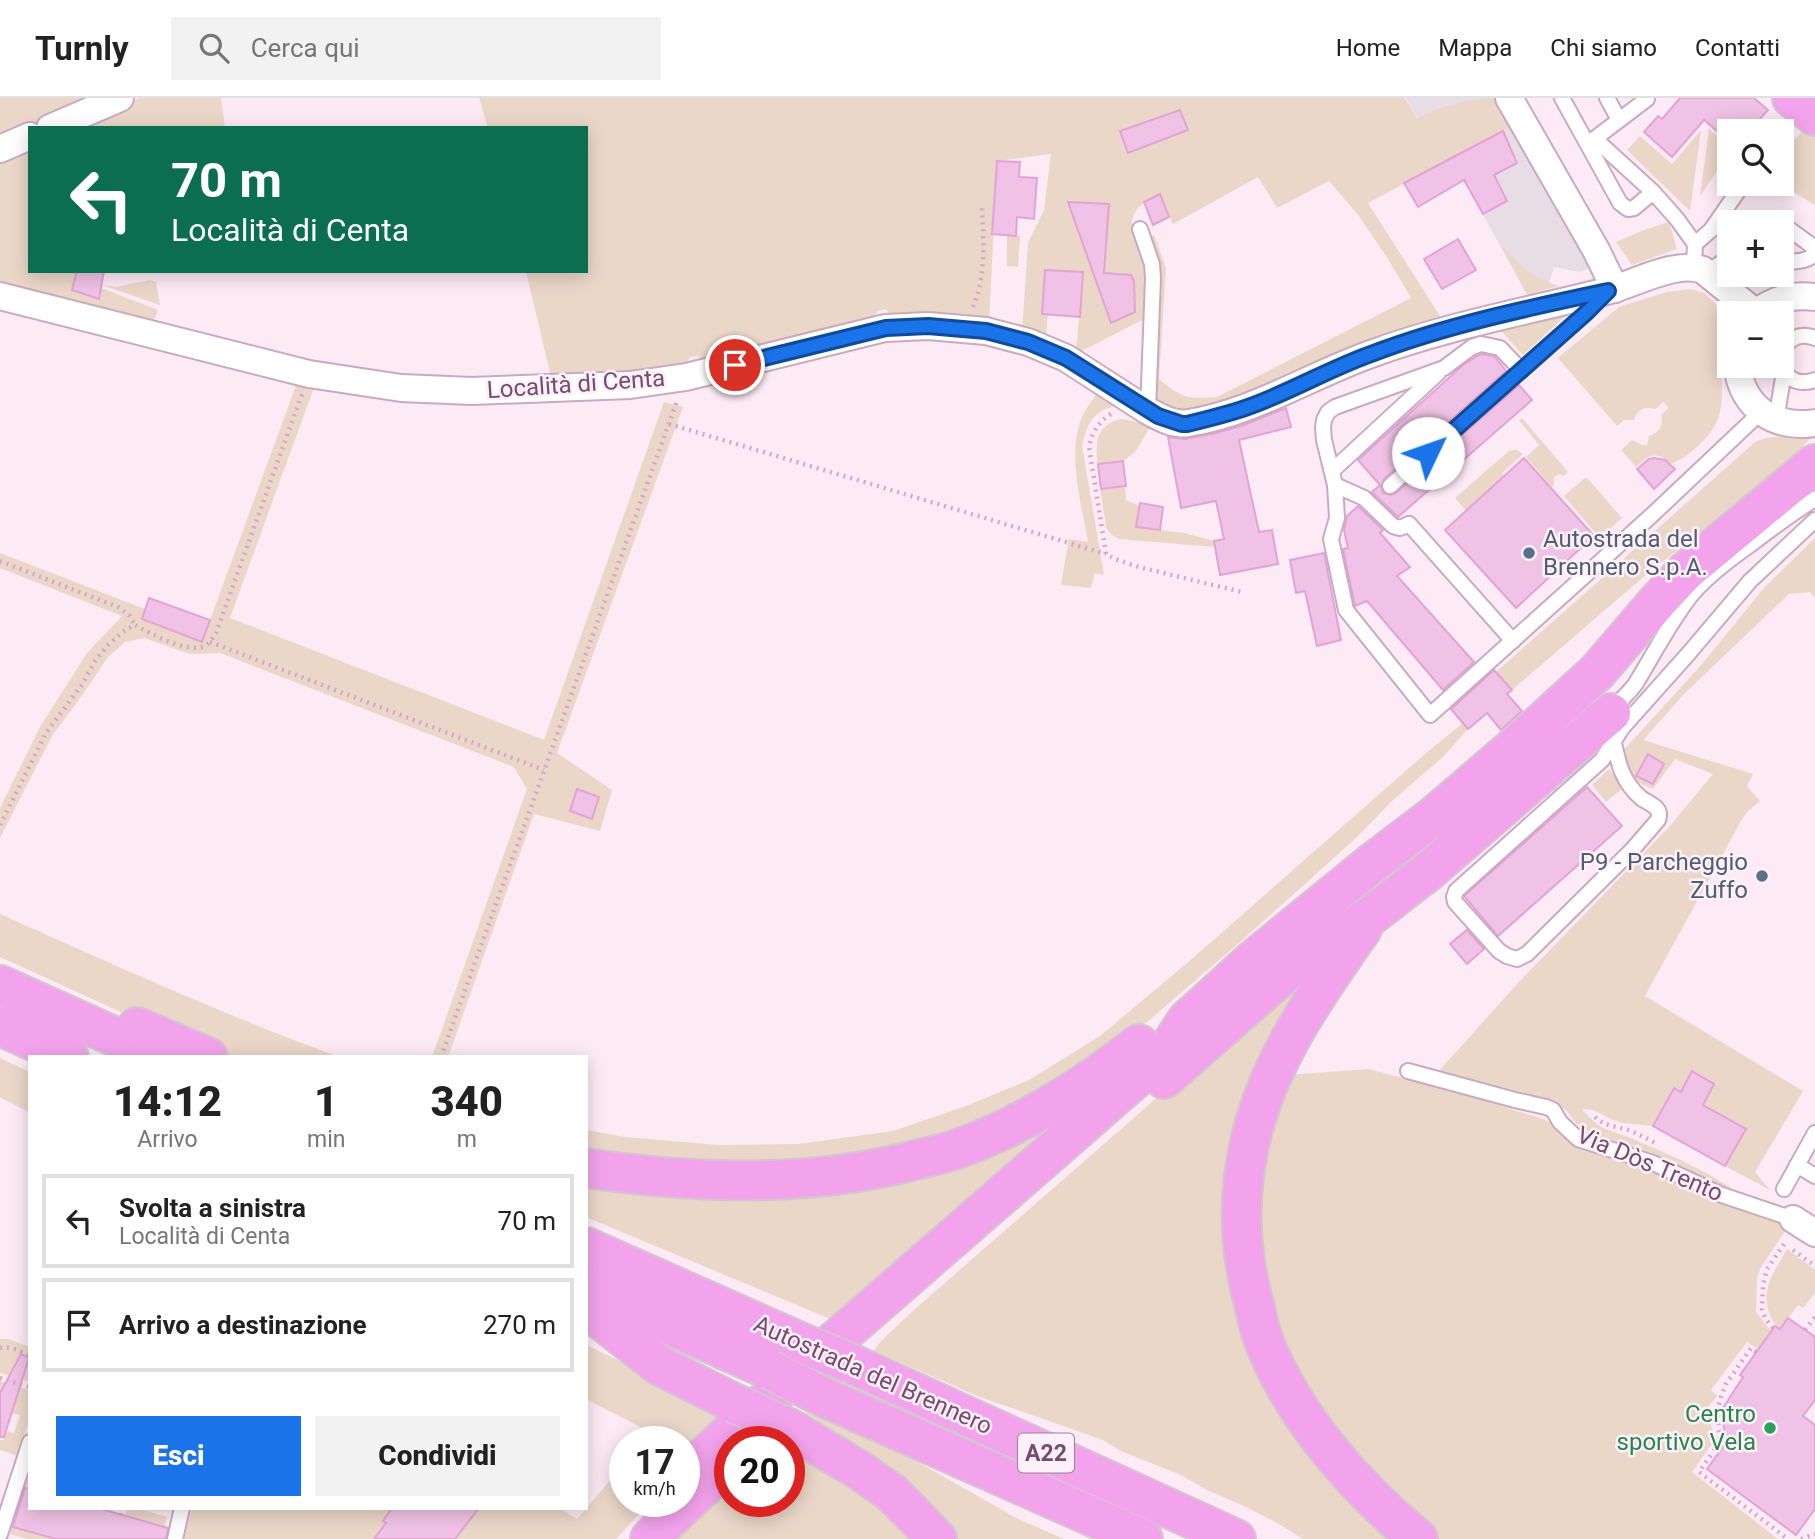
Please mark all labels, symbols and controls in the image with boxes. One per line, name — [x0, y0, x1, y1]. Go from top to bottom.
search box — [171, 17, 661, 80]
text: Turnly — [35, 29, 129, 68]
icon: search — [195, 29, 233, 67]
text: Cerca qui — [251, 33, 360, 63]
text: Home — [1336, 34, 1400, 62]
text: Mappa — [1438, 34, 1512, 62]
text: Chi siamo — [1550, 34, 1657, 62]
text: Contatti — [1695, 34, 1780, 62]
map controls — [1717, 119, 1794, 378]
button: search — [1717, 119, 1794, 196]
text: 70 m — [171, 152, 282, 209]
icon: left — [56, 154, 147, 245]
button: + — [1717, 210, 1794, 287]
text: Località di Centa — [171, 211, 409, 249]
button: − — [1717, 301, 1794, 378]
pin — [705, 335, 765, 395]
icon: arrive — [716, 346, 754, 384]
street label: Località di Centa — [486, 364, 666, 404]
position arrow — [1391, 416, 1465, 490]
place label: Autostrada del Brennero S.p.A. — [1543, 525, 1708, 581]
marker: Autostrada del Brennero S.p.A. — [1521, 545, 1537, 561]
place label: P9 - Parcheggio Zuffo — [1580, 848, 1748, 904]
marker: P9 - Parcheggio Zuffo — [1754, 868, 1770, 884]
text: 14:12 — [113, 1077, 222, 1126]
text: 1 — [314, 1077, 338, 1126]
text: 340 — [430, 1077, 503, 1126]
street label: Via Dòs Trento — [1573, 1121, 1727, 1207]
text: Arrivo — [137, 1126, 198, 1153]
text: min — [307, 1126, 345, 1153]
text: m — [457, 1126, 477, 1153]
text: Svolta a sinistra — [119, 1193, 306, 1223]
icon: left — [60, 1202, 98, 1240]
text: 70 m — [498, 1206, 556, 1236]
text: Località di Centa — [119, 1223, 290, 1250]
icon: arrive — [60, 1306, 98, 1344]
text: Arrivo a destinazione — [119, 1310, 366, 1340]
text: 270 m — [483, 1310, 556, 1340]
street label: Autostrada del Brennero — [749, 1310, 997, 1440]
place label: Centro sportivo Vela — [1617, 1400, 1756, 1456]
button: Esci — [56, 1416, 301, 1496]
button: Condividi — [315, 1416, 560, 1496]
marker: Centro sportivo Vela — [1762, 1420, 1778, 1436]
speed limit sign: 20 — [714, 1426, 805, 1517]
road number: A22 — [1018, 1434, 1074, 1472]
text: 17 — [634, 1442, 675, 1483]
text: km/h — [633, 1478, 676, 1499]

